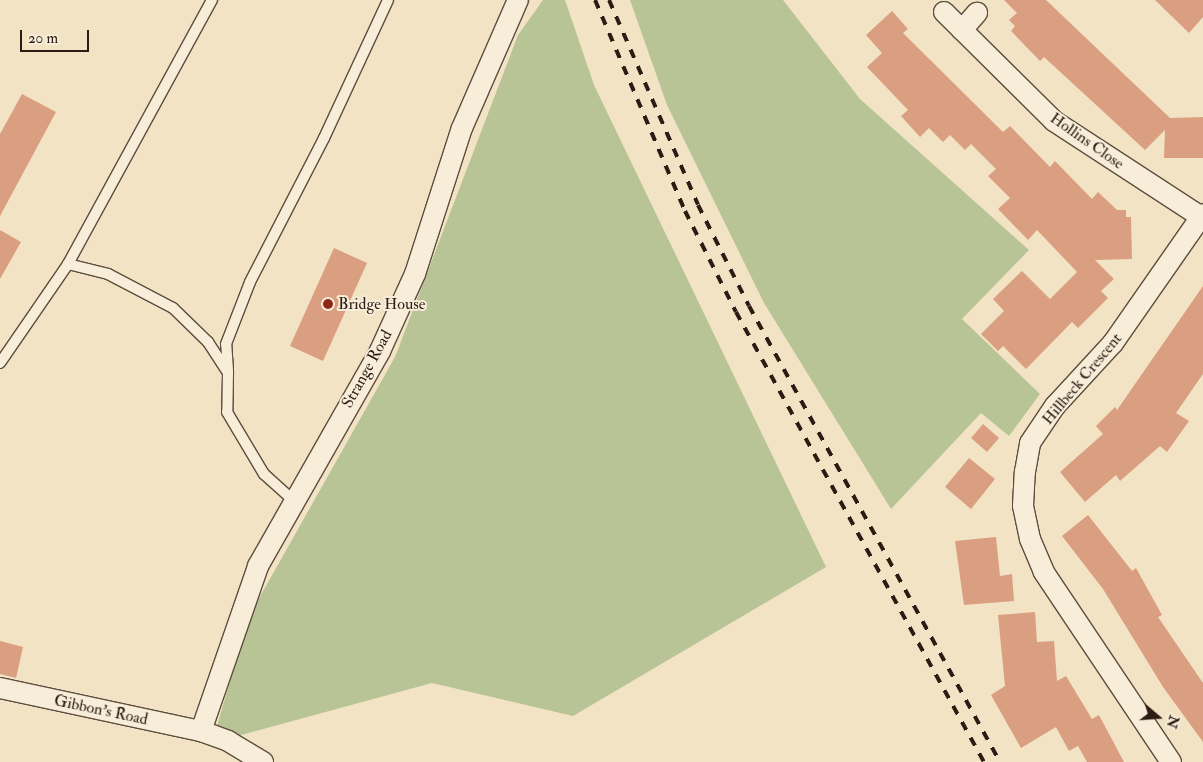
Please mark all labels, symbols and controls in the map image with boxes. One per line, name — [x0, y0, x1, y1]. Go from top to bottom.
scale bar — [22, 20, 91, 52]
text: 20 m — [28, 29, 58, 48]
street label: Hollins Close — [1046, 109, 1128, 173]
place label: Bridge House — [338, 294, 425, 314]
marker: Bridge House — [322, 298, 334, 310]
street label: Strange Road — [338, 327, 396, 411]
street label: Hillbeck Crescent — [1038, 329, 1126, 429]
street label: Gibbon's Road — [52, 691, 150, 729]
north arrow — [1133, 692, 1183, 742]
text: N — [1163, 713, 1183, 730]

